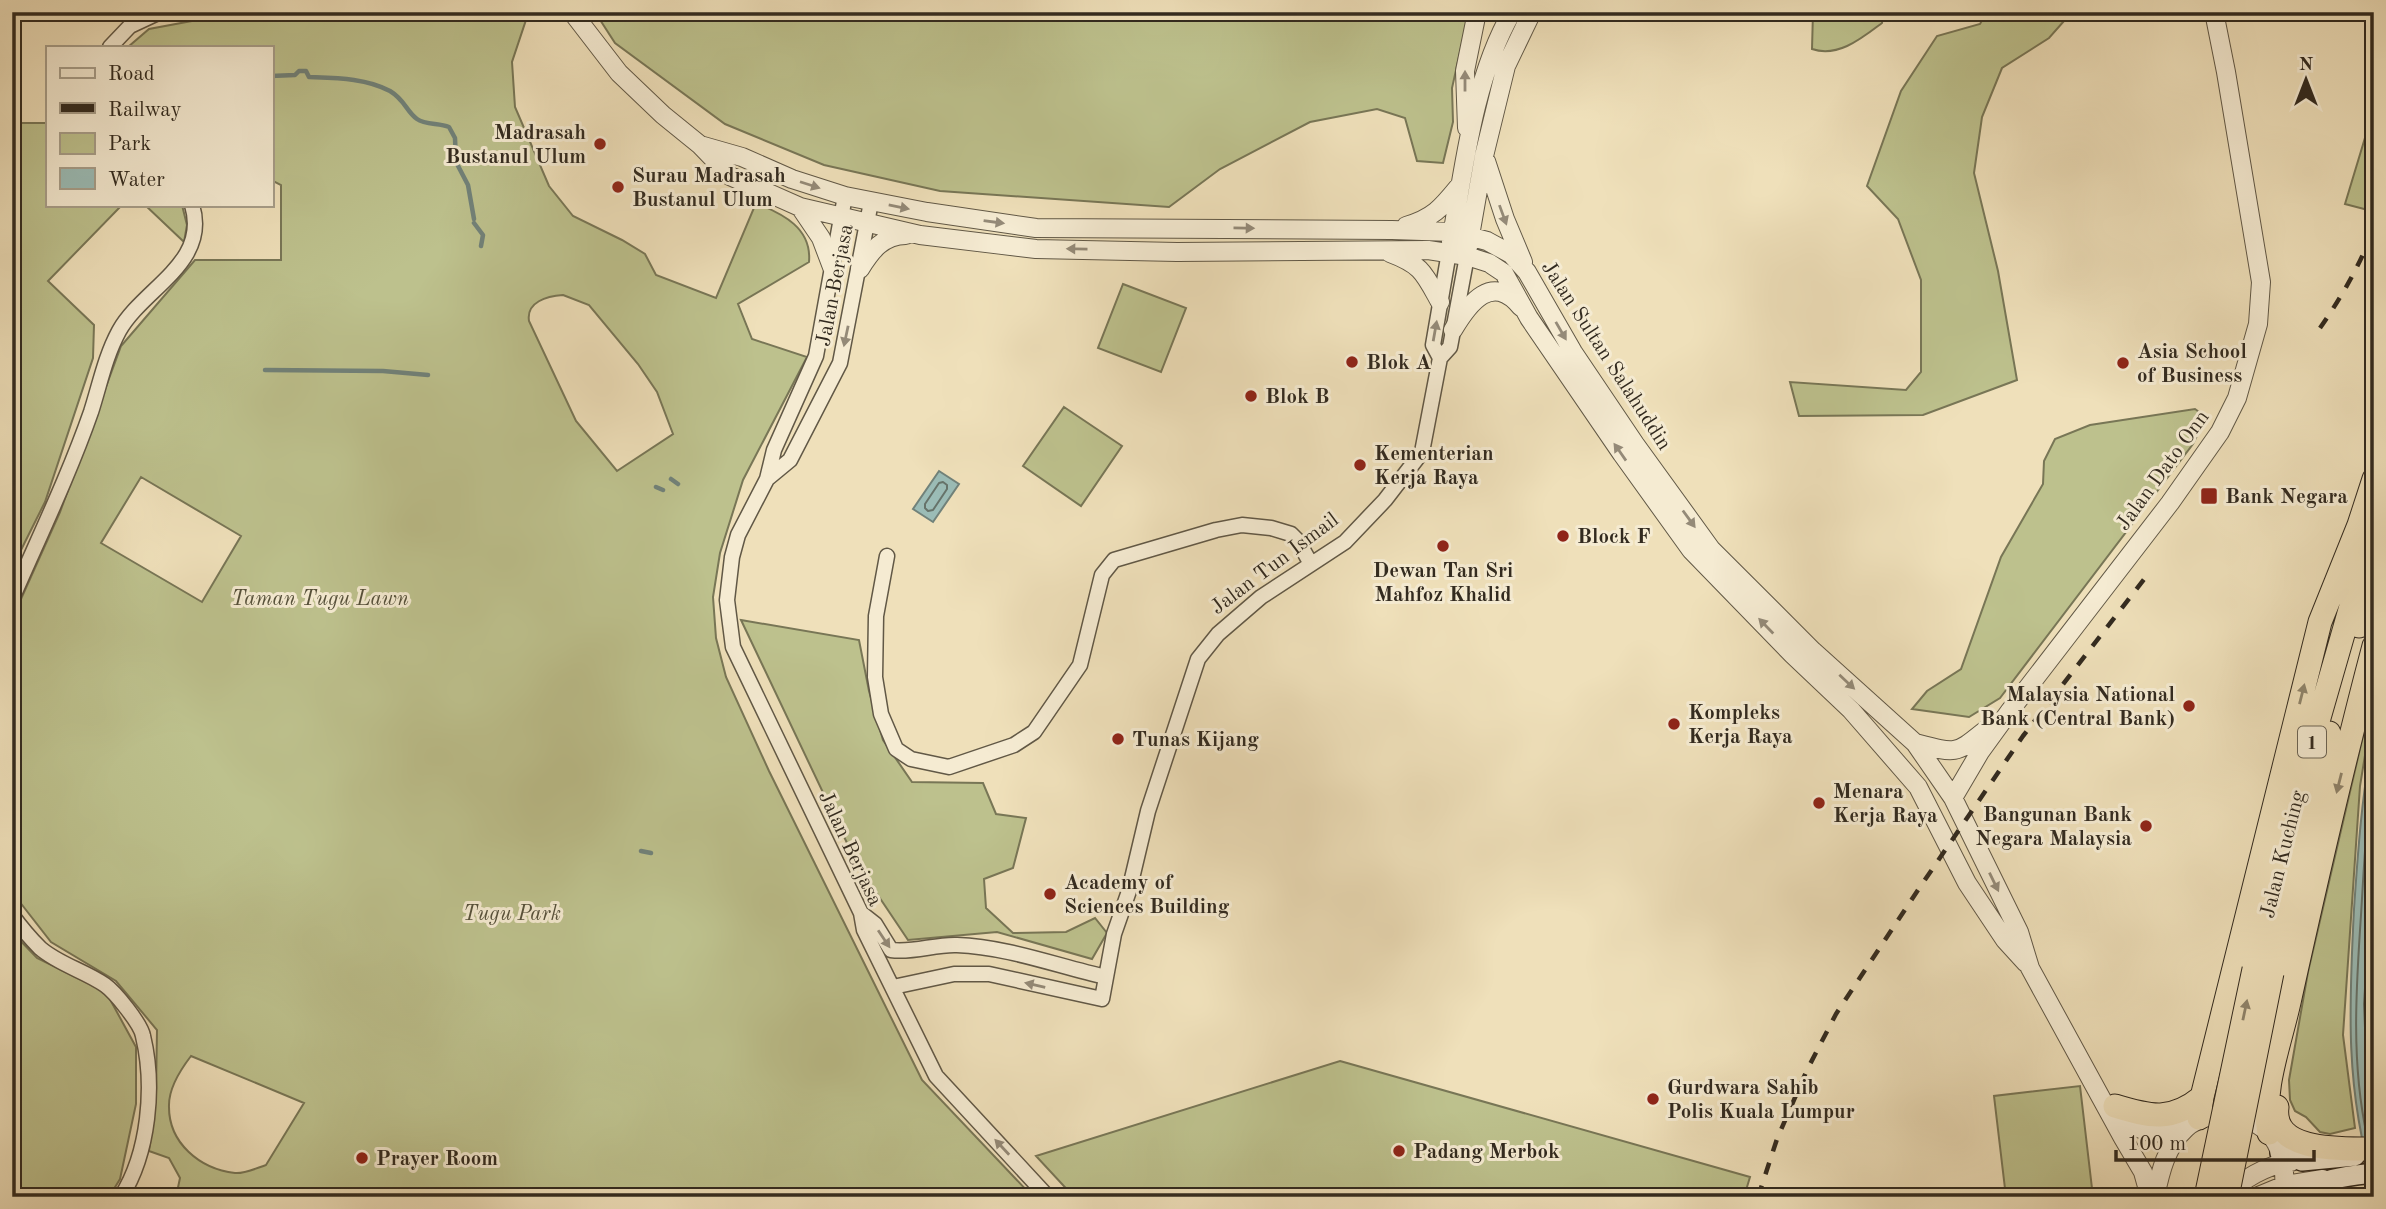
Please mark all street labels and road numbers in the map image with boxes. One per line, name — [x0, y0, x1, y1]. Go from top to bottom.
street label: Jalan Berjasa — [813, 222, 858, 348]
street label: Jalan Sultan Salahuddin — [1537, 257, 1675, 454]
street label: Jalan Dato Onn — [2113, 407, 2214, 535]
street label: Jalan Tun Ismail — [1207, 509, 1343, 619]
road number: 1 — [2298, 726, 2326, 758]
street label: Jalan Berjasa — [814, 788, 885, 909]
street label: Jalan Kuching — [2257, 788, 2310, 920]

